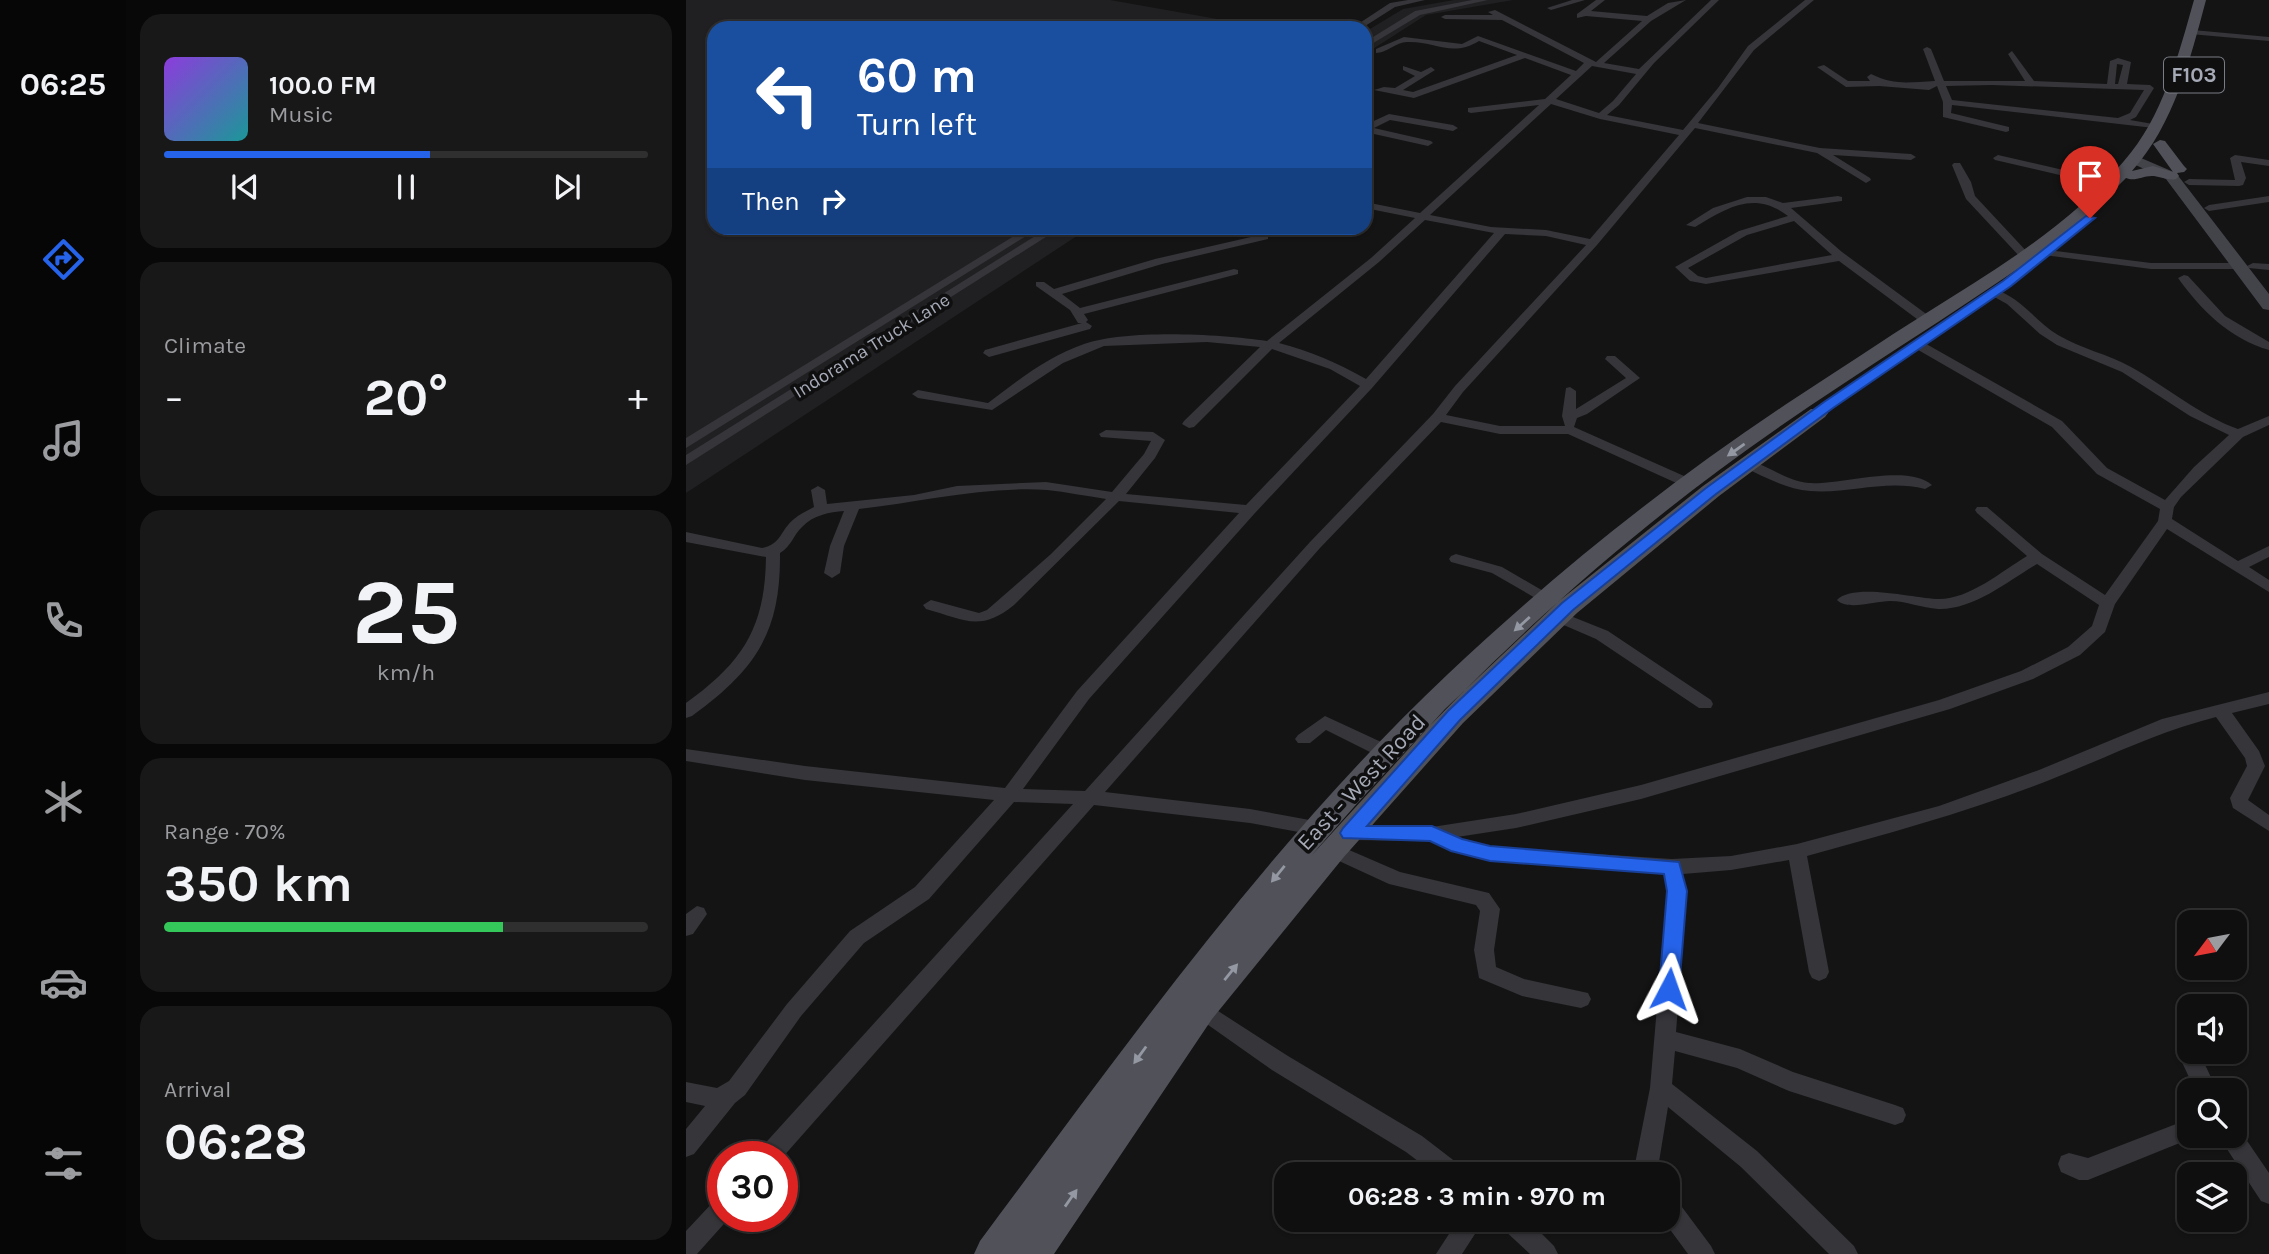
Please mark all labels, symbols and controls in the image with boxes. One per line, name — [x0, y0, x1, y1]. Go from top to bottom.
text: 60 m — [857, 47, 977, 104]
icon: left — [742, 49, 833, 140]
road number: F103 — [2164, 57, 2224, 92]
text: 06:25 — [20, 66, 106, 103]
text: 100.0 FM — [269, 70, 377, 101]
text: Music — [269, 101, 333, 128]
text: Turn left — [857, 106, 977, 143]
pin — [2060, 146, 2120, 218]
icon: arrive — [2071, 157, 2109, 195]
icon: previous — [226, 168, 264, 206]
icon: pause — [387, 168, 425, 206]
icon: next — [548, 168, 586, 206]
icon: right — [814, 182, 852, 220]
text: Then — [742, 186, 800, 217]
icon: directions — [39, 235, 88, 284]
street label: Indorama Truck Lane — [789, 289, 954, 403]
text: Climate — [164, 332, 246, 359]
text: 20° — [364, 367, 448, 428]
text: − — [164, 375, 184, 420]
text: + — [628, 375, 648, 420]
icon: music — [39, 416, 88, 465]
one-way arrow — [1727, 443, 1745, 457]
text: 25 — [352, 560, 460, 666]
icon: phone — [39, 596, 88, 645]
one-way arrow — [1513, 615, 1530, 631]
text: km/h — [377, 659, 435, 686]
street label: East - West Road — [1291, 709, 1431, 856]
icon: climate — [39, 777, 88, 826]
text: Range · 70% — [164, 818, 286, 845]
text: 350 km — [164, 853, 353, 914]
one-way arrow — [1271, 866, 1286, 883]
north arrow — [2177, 910, 2247, 980]
map controls — [2177, 910, 2247, 1232]
position arrow — [1632, 952, 1706, 1026]
icon: car — [39, 958, 88, 1007]
one-way arrow — [1223, 964, 1238, 981]
button: sound — [2177, 994, 2247, 1064]
one-way arrow — [1133, 1046, 1147, 1064]
text: Arrival — [164, 1076, 231, 1103]
button: search — [2177, 1078, 2247, 1148]
text: 06:28 — [164, 1111, 308, 1172]
icon: filters — [39, 1139, 88, 1188]
speed limit sign: 30 — [707, 1141, 798, 1232]
button: layers — [2177, 1162, 2247, 1232]
text: 06:28 · 3 min · 970 m — [1348, 1181, 1606, 1212]
one-way arrow — [1064, 1189, 1078, 1207]

